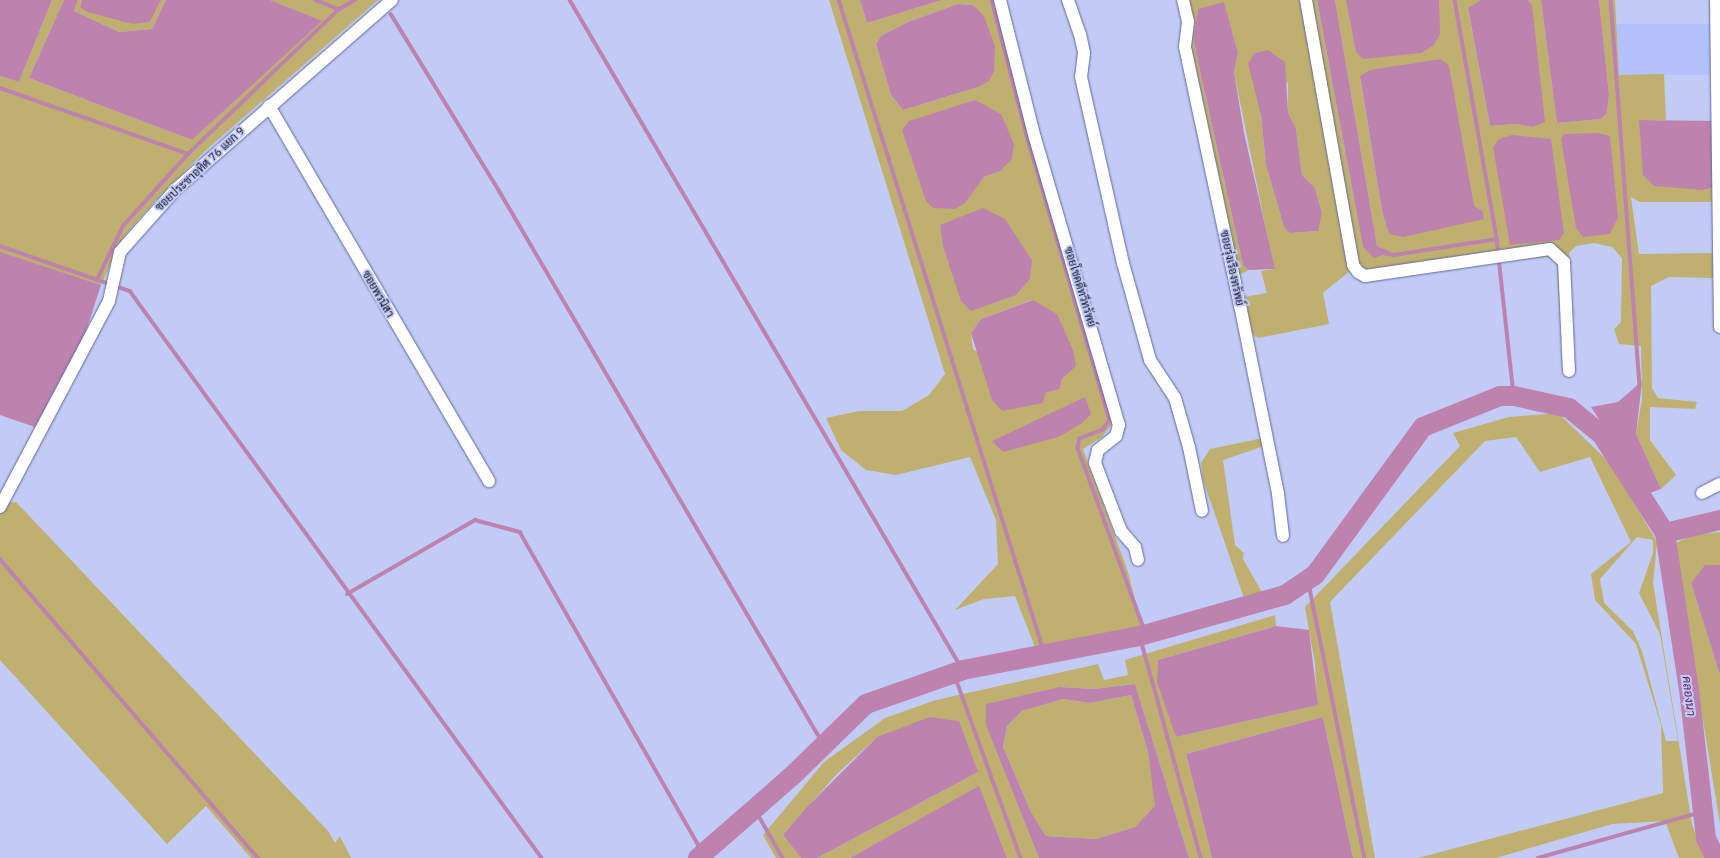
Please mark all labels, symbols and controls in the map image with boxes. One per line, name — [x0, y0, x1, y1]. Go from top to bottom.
street label: ซอยประชาอุทิศ 76 แยก 9 — [153, 124, 247, 214]
street label: ซอยรุ่งเรืองทรัพย์ — [1218, 229, 1246, 307]
street label: ซอยโชคดีทวีทรัพย์ — [1062, 245, 1098, 329]
street label: ซอยพรนิสา — [359, 268, 397, 320]
water label: คลองนา — [1679, 675, 1699, 717]

